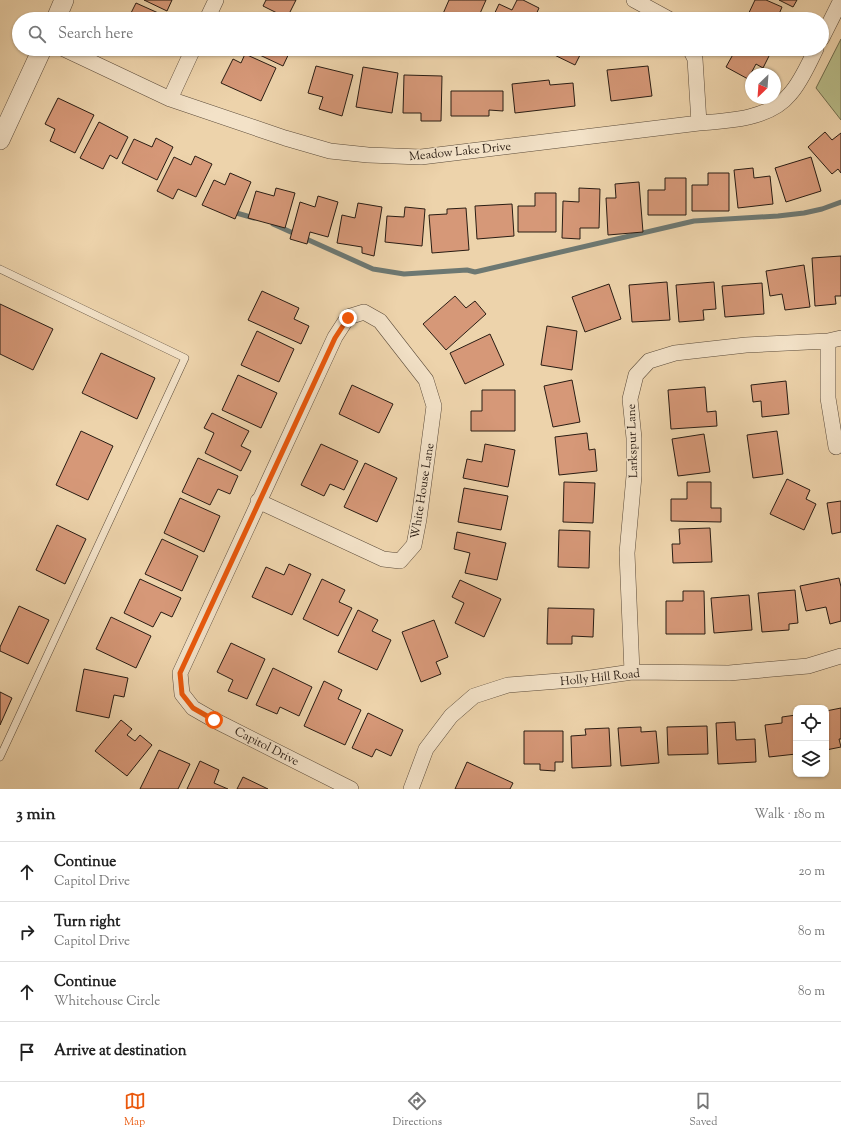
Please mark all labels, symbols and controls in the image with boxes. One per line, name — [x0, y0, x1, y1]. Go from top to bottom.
search box — [12, 12, 829, 56]
icon: search — [26, 23, 48, 45]
text: Search here — [58, 24, 133, 45]
north arrow — [745, 68, 781, 104]
street label: Meadow Lake Drive — [408, 138, 512, 166]
route end — [339, 309, 357, 327]
street label: Larkspur Lane — [623, 403, 643, 478]
street label: White House Lane — [407, 441, 440, 541]
street label: Holly Hill Road — [559, 665, 641, 691]
map controls — [793, 705, 829, 777]
button: locate — [793, 705, 829, 741]
route start — [205, 711, 223, 729]
street label: Capitol Drive — [231, 723, 302, 771]
button: layers — [793, 741, 829, 777]
text: 3 min — [16, 803, 55, 827]
text: Walk · 180 m — [754, 806, 825, 824]
text: Continue — [54, 852, 116, 873]
icon: ahead — [16, 861, 38, 883]
text: 20 m — [799, 863, 825, 881]
text: Capitol Drive — [54, 873, 130, 891]
text: Turn right — [54, 912, 120, 933]
icon: right — [16, 921, 38, 943]
text: 80 m — [798, 923, 825, 941]
text: Capitol Drive — [54, 933, 130, 951]
text: Continue — [54, 972, 116, 993]
icon: ahead — [16, 981, 38, 1003]
text: 80 m — [798, 983, 825, 1001]
text: Whitehouse Circle — [54, 993, 160, 1011]
icon: arrive — [16, 1041, 38, 1063]
text: Arrive at destination — [54, 1041, 187, 1062]
tab: Map — [124, 1090, 146, 1130]
tab: Directions — [393, 1090, 442, 1130]
tab: Saved — [689, 1090, 717, 1130]

